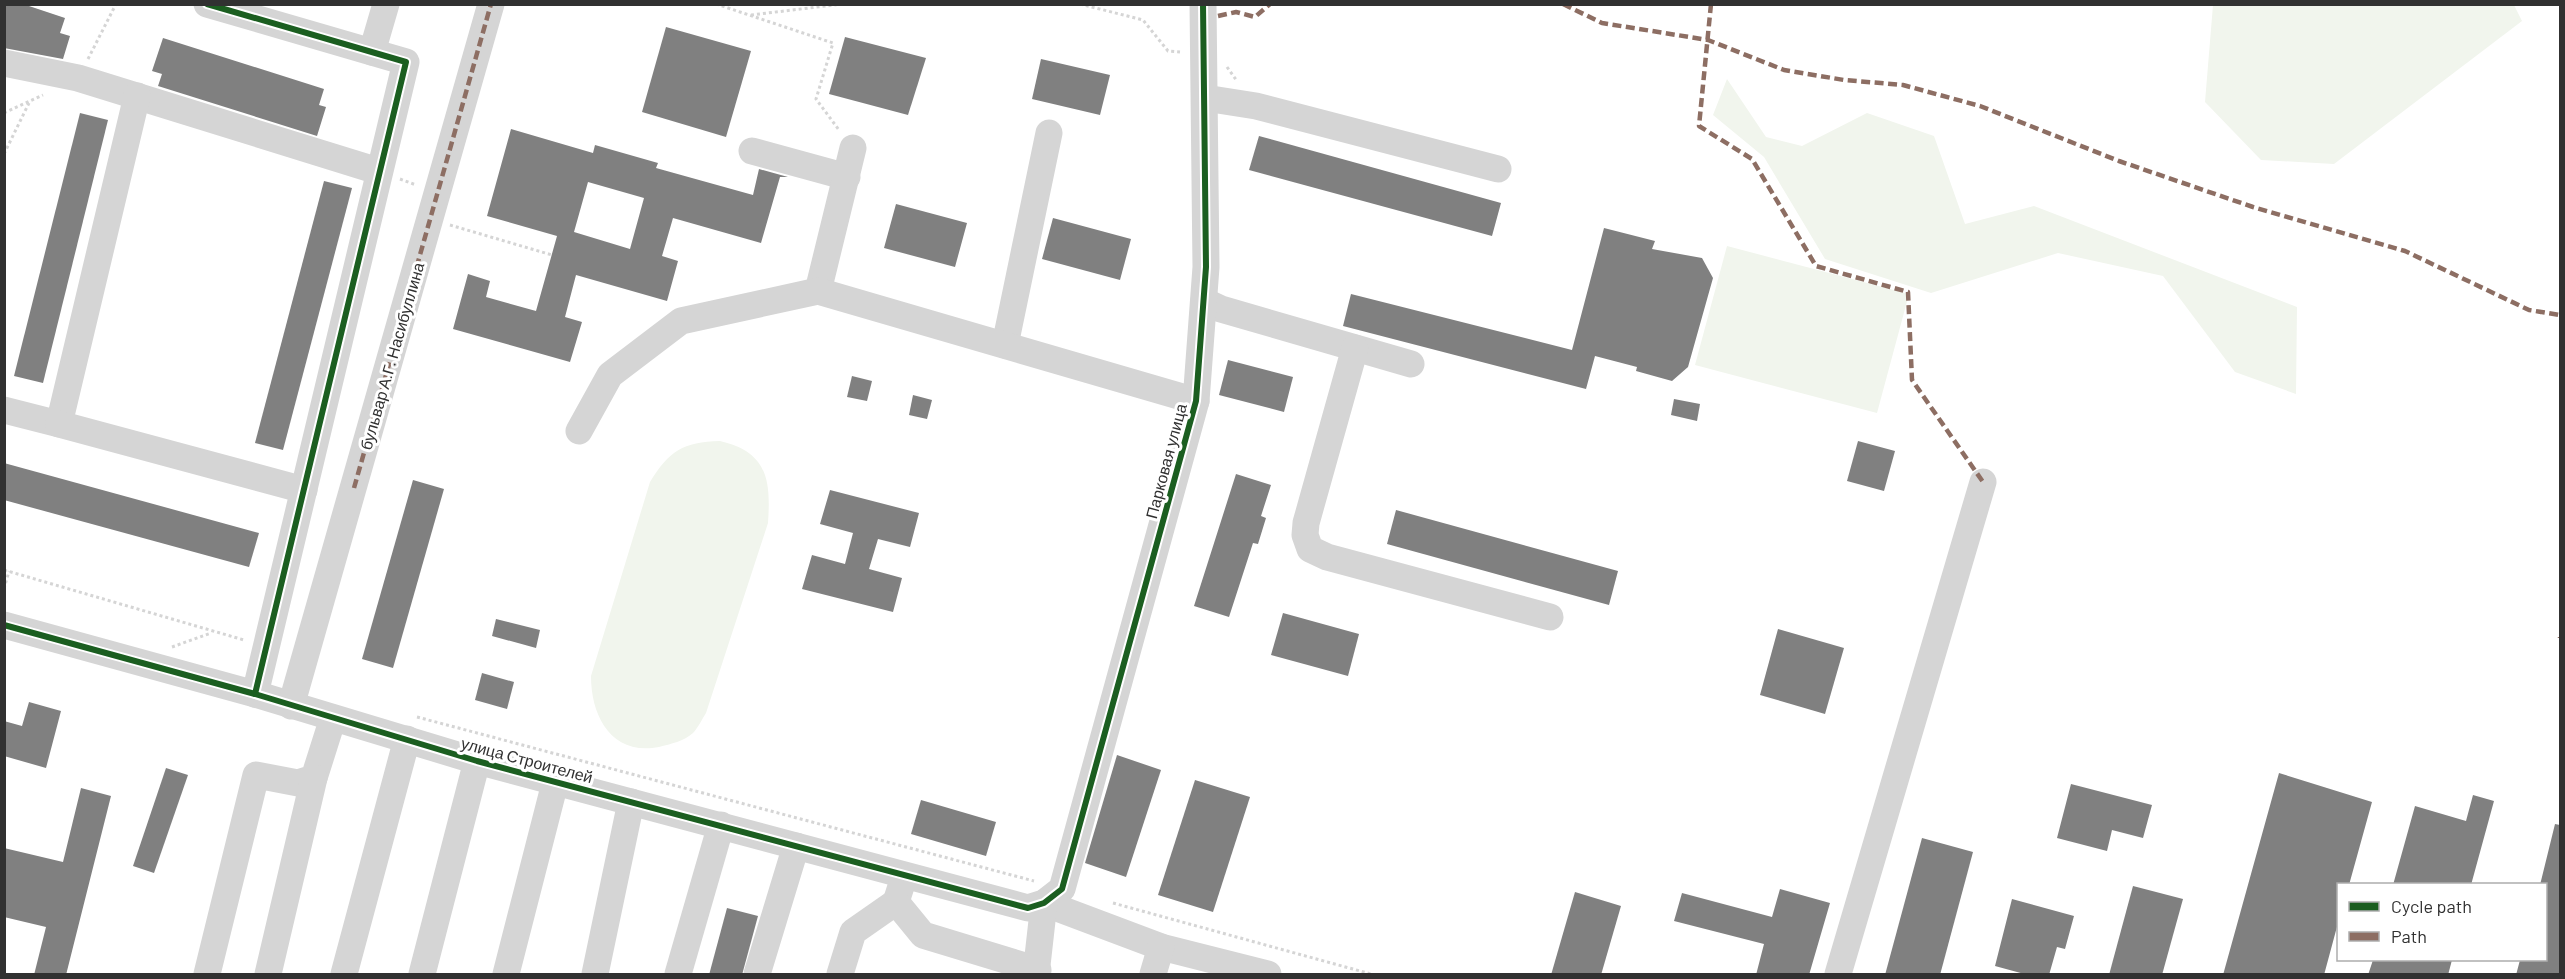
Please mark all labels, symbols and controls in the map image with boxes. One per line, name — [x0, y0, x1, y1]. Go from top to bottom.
street label: бульвар А.Г. Насибуллина — [356, 260, 427, 452]
street label: Парковая улица — [1141, 401, 1190, 521]
street label: улица Строителей — [459, 733, 595, 786]
legend — [2337, 883, 2547, 961]
text: Cycle path — [2391, 895, 2472, 917]
text: Path — [2391, 925, 2427, 947]

